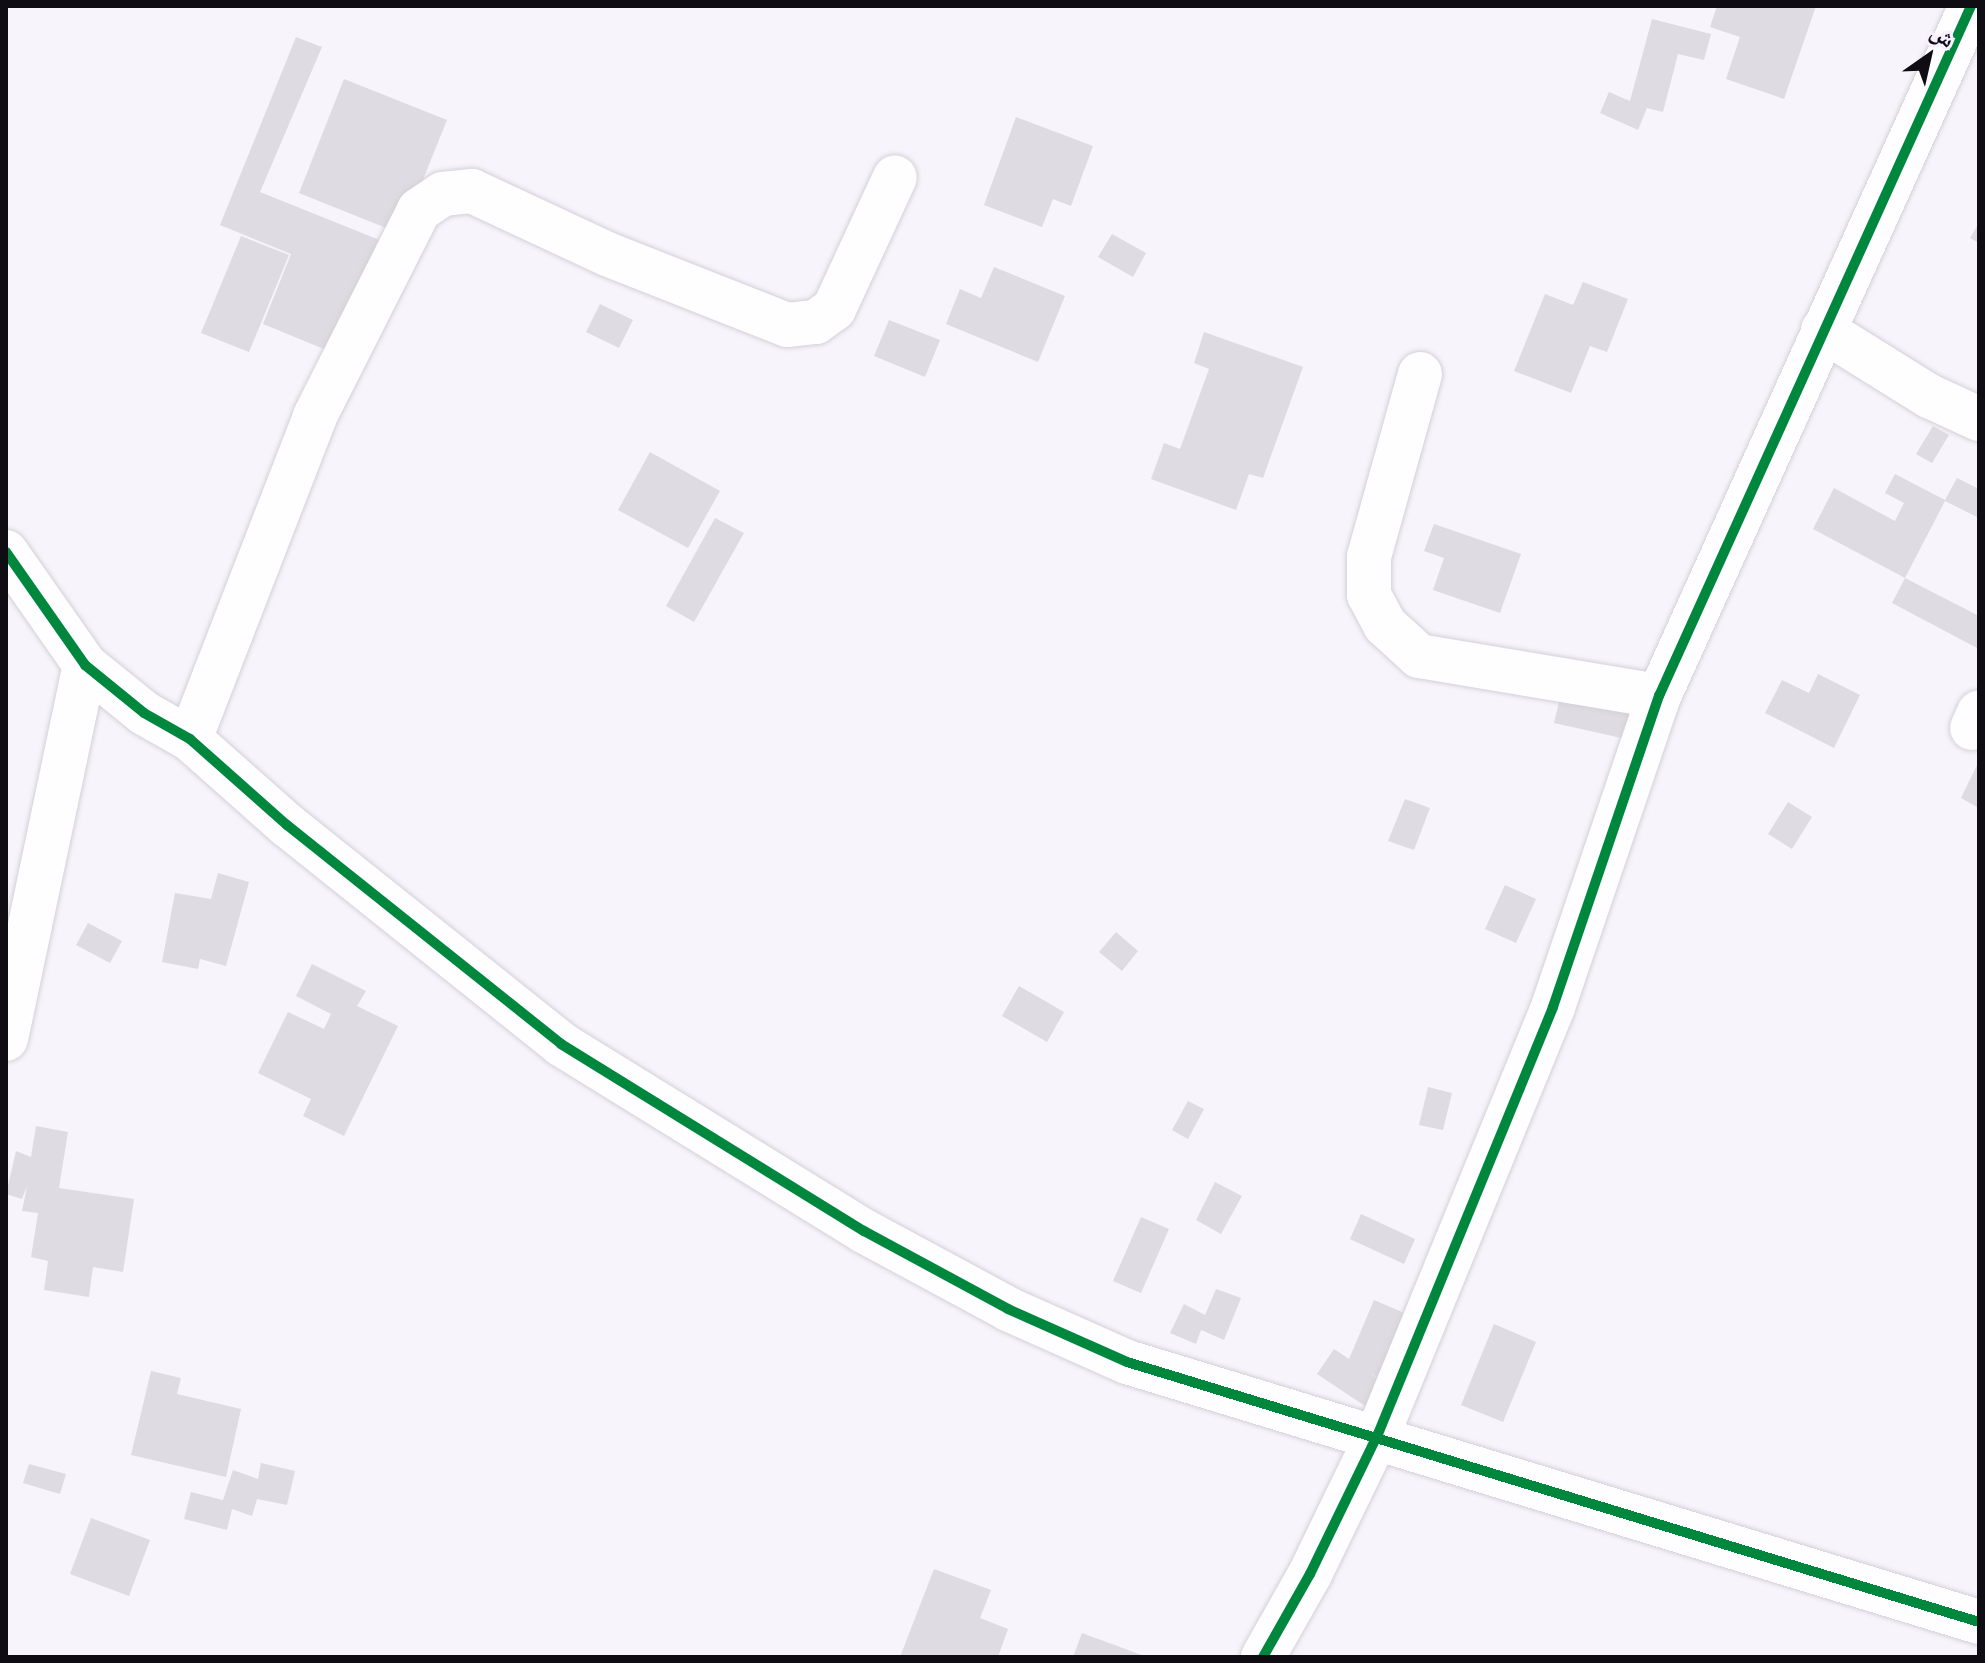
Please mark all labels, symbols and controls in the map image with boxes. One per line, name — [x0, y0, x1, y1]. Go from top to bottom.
north arrow — [1889, 16, 1969, 96]
text: ش — [1924, 16, 1961, 55]

